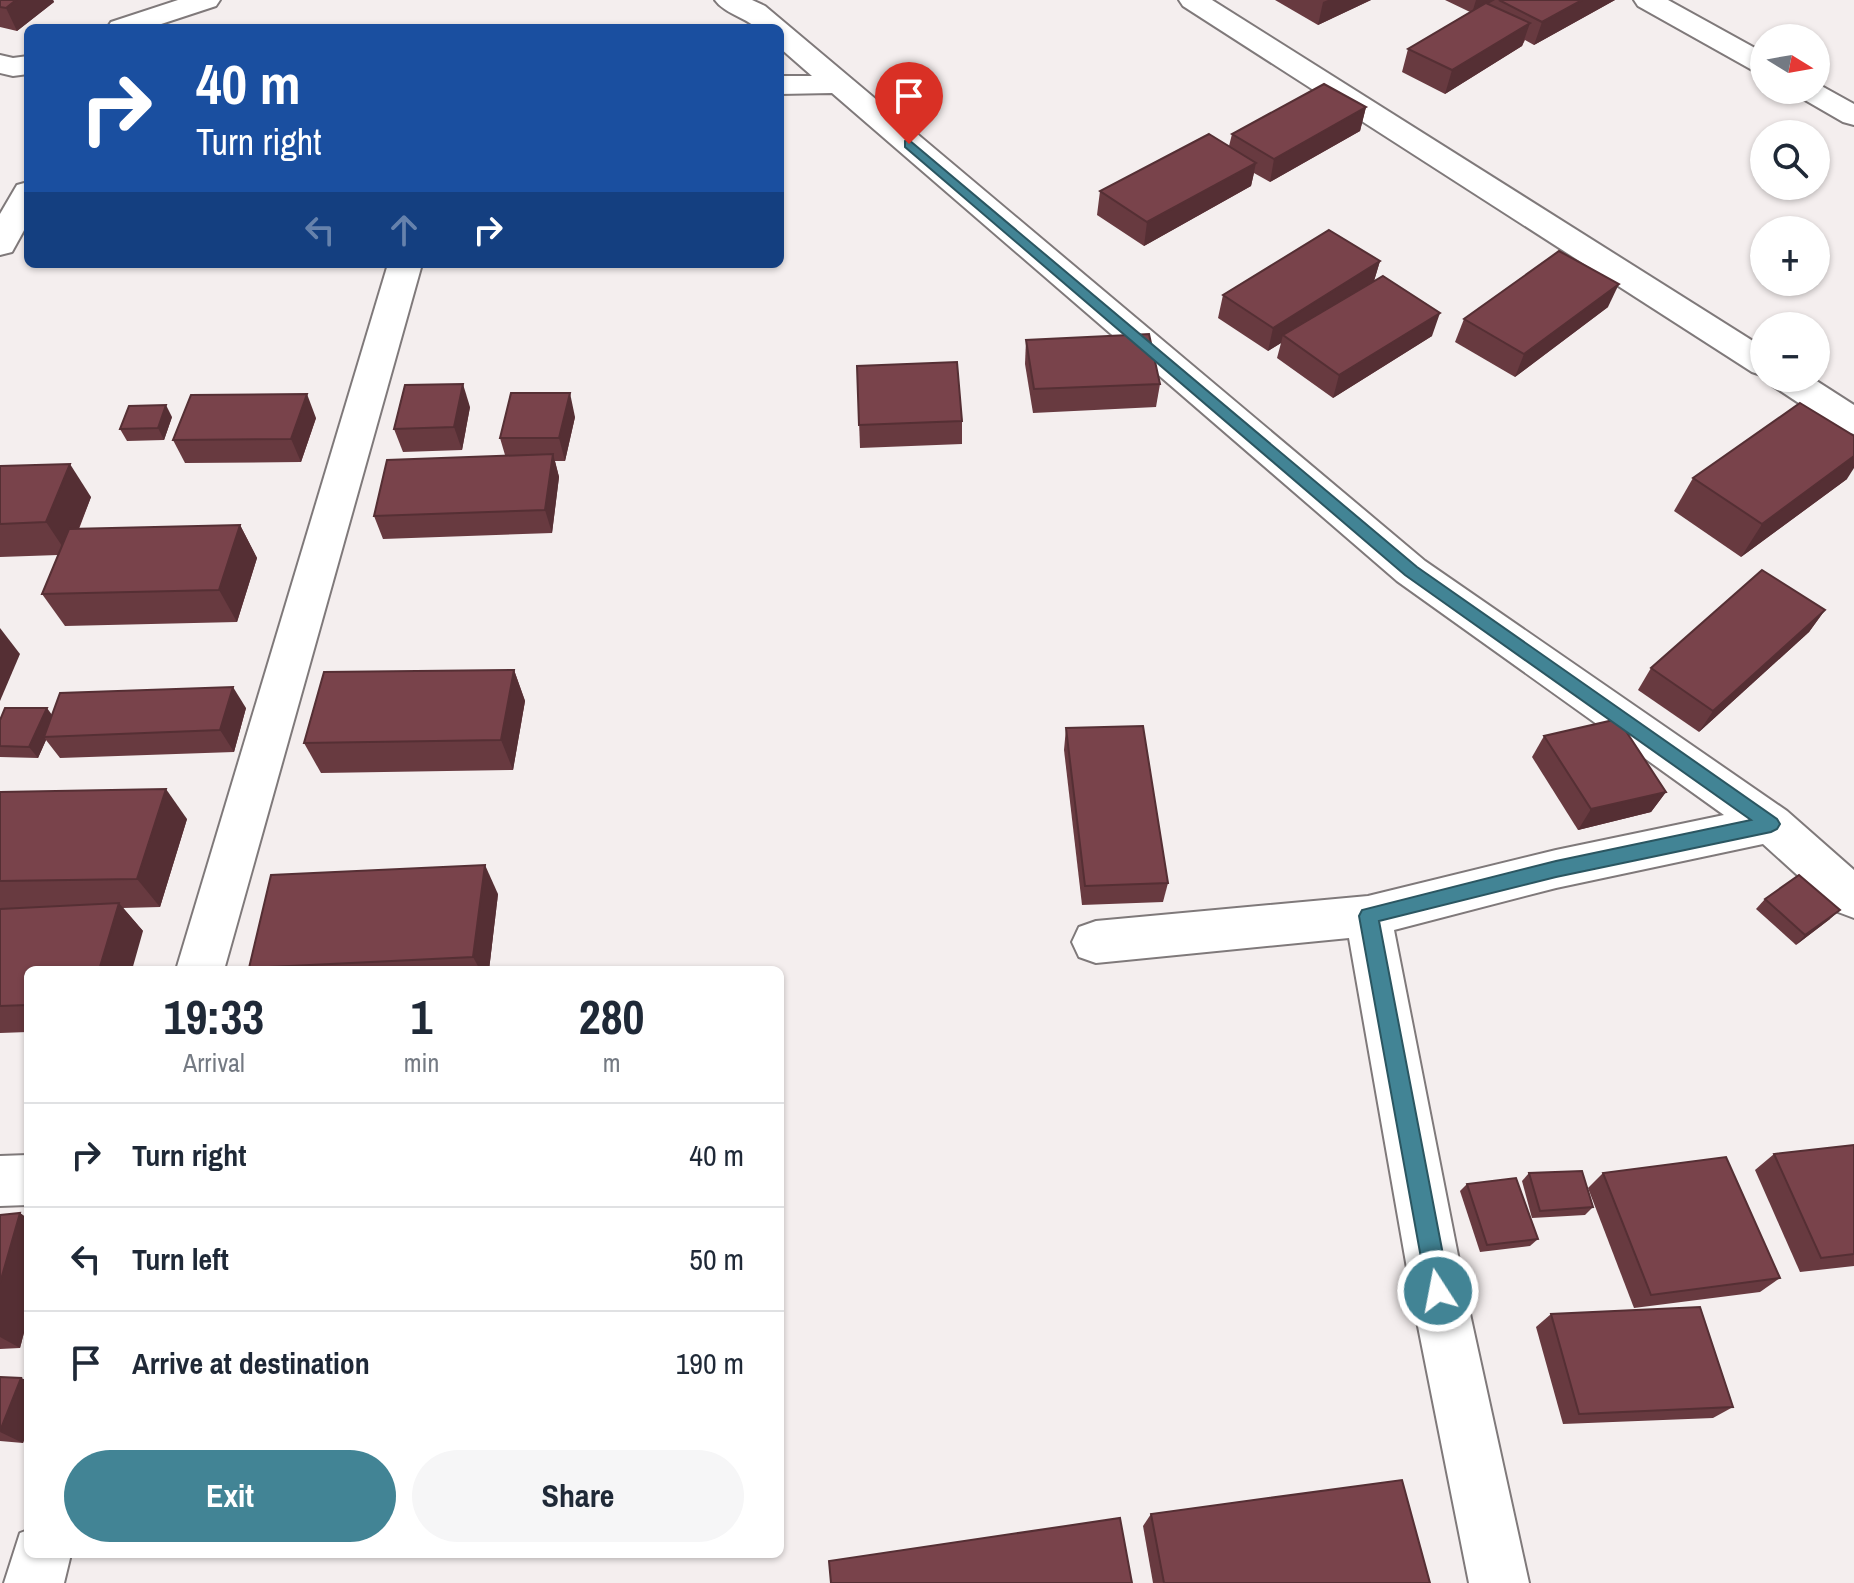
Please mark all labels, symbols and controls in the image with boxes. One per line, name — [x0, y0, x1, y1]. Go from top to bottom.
north arrow — [1750, 24, 1830, 104]
map controls — [1750, 24, 1830, 392]
text: 40 m — [196, 46, 301, 121]
icon: right — [64, 56, 168, 160]
pin — [875, 62, 943, 144]
icon: arrive — [887, 74, 931, 118]
text: Turn right — [196, 118, 321, 166]
button: search — [1750, 120, 1830, 200]
icon: left — [298, 208, 342, 252]
icon: ahead — [382, 208, 426, 252]
icon: right — [466, 208, 510, 252]
button: + — [1750, 216, 1830, 296]
button: − — [1750, 312, 1830, 392]
text: 19:33 — [164, 984, 264, 1049]
text: 1 — [411, 984, 432, 1049]
text: 280 — [579, 984, 644, 1049]
text: Arrival — [183, 1045, 245, 1080]
text: min — [404, 1045, 439, 1080]
text: m — [603, 1045, 621, 1080]
icon: right — [64, 1133, 108, 1177]
text: Turn right — [132, 1135, 246, 1175]
text: 40 m — [689, 1135, 744, 1175]
icon: left — [64, 1237, 108, 1281]
text: Turn left — [132, 1239, 229, 1279]
text: 50 m — [689, 1239, 744, 1279]
position arrow — [1396, 1249, 1480, 1333]
icon: arrive — [64, 1341, 108, 1385]
text: Arrive at destination — [132, 1343, 370, 1383]
text: 190 m — [676, 1343, 744, 1383]
button: Exit — [64, 1450, 396, 1542]
button: Share — [412, 1450, 744, 1542]

